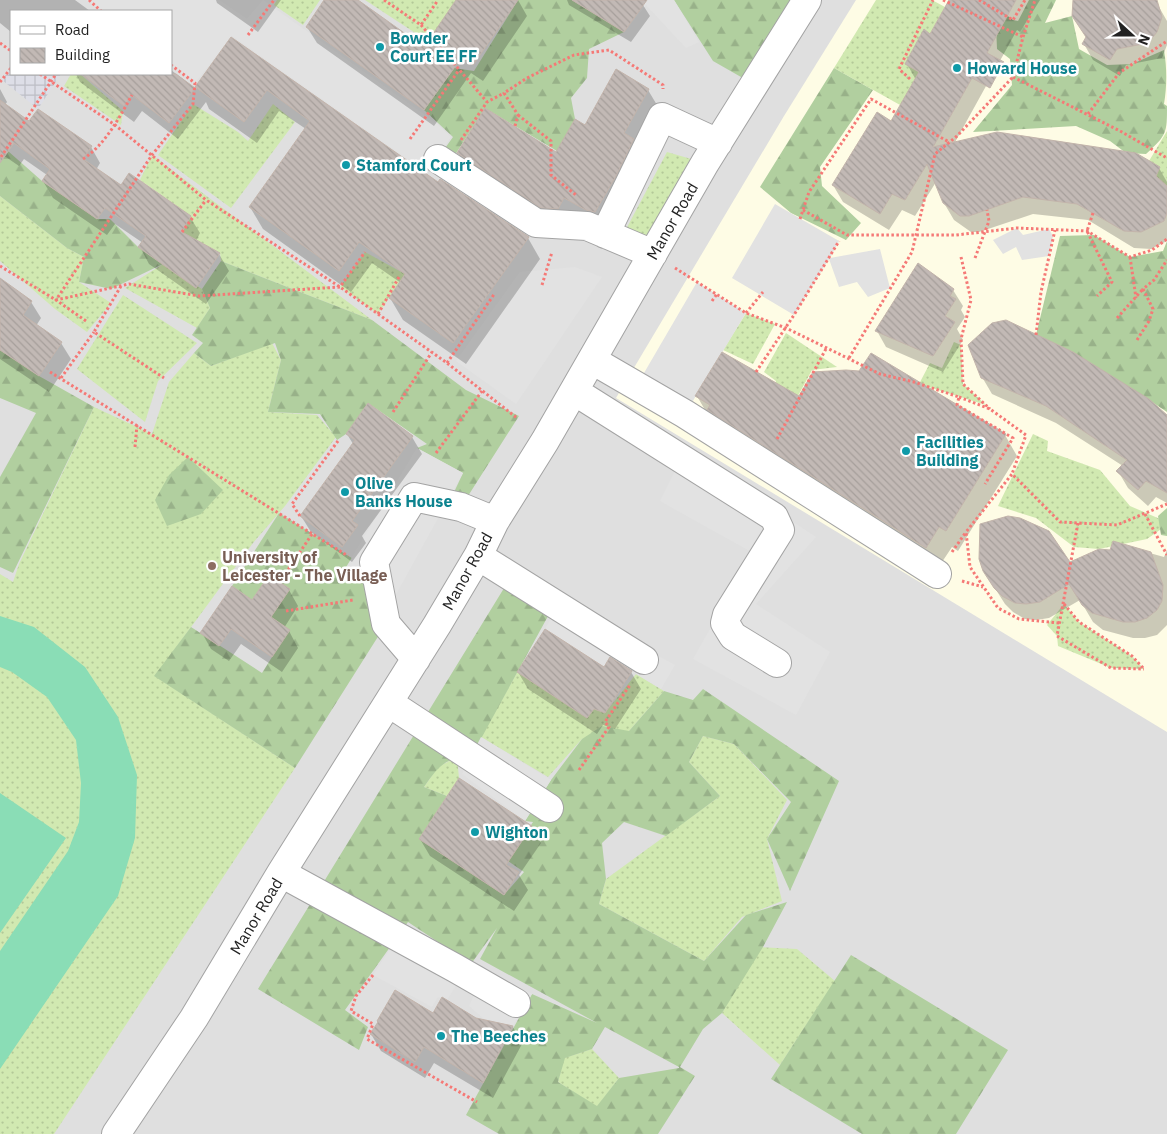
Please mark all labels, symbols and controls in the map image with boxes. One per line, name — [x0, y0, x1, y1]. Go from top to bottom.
legend — [10, 10, 172, 75]
north arrow — [1107, 10, 1157, 60]
text: Road — [55, 20, 90, 39]
place label: Bowder Court EE FF — [390, 28, 477, 66]
text: N — [1134, 32, 1154, 48]
marker: Bowder Court EE FF — [374, 41, 386, 53]
text: Building — [55, 45, 110, 64]
place label: Howard House — [967, 58, 1077, 78]
marker: Howard House — [951, 62, 963, 74]
place label: Stamford Court — [356, 155, 472, 175]
marker: Stamford Court — [340, 159, 352, 171]
street label: Manor Road — [642, 179, 702, 263]
place label: Facilities Building — [916, 432, 984, 470]
marker: Facilities Building — [900, 445, 912, 457]
place label: Olive Banks House — [355, 473, 452, 511]
marker: Olive Banks House — [339, 486, 351, 498]
street label: Manor Road — [437, 529, 497, 613]
place label: University of Leicester - The Village — [222, 547, 388, 585]
marker: University of Leicester - The Village — [206, 560, 218, 572]
place label: Wighton — [485, 822, 548, 842]
marker: Wighton — [469, 826, 481, 838]
street label: Manor Road — [225, 874, 287, 958]
place label: The Beeches — [451, 1026, 546, 1046]
marker: The Beeches — [435, 1030, 447, 1042]

